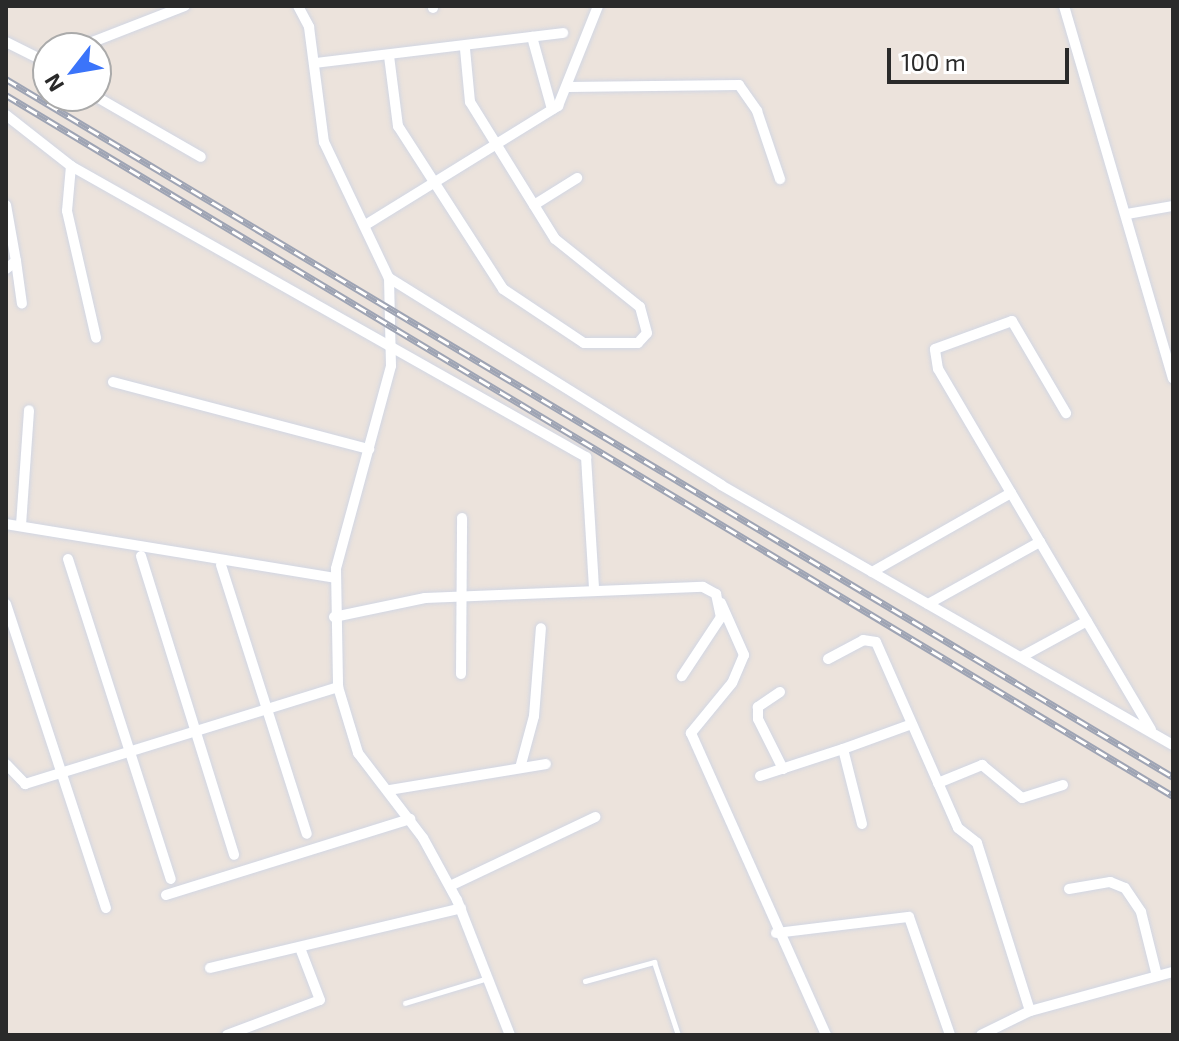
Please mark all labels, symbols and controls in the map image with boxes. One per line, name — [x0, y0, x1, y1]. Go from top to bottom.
north arrow — [32, 32, 112, 112]
scale bar — [891, 32, 1073, 82]
text: 100 m — [901, 47, 966, 76]
text: N — [38, 70, 68, 97]

